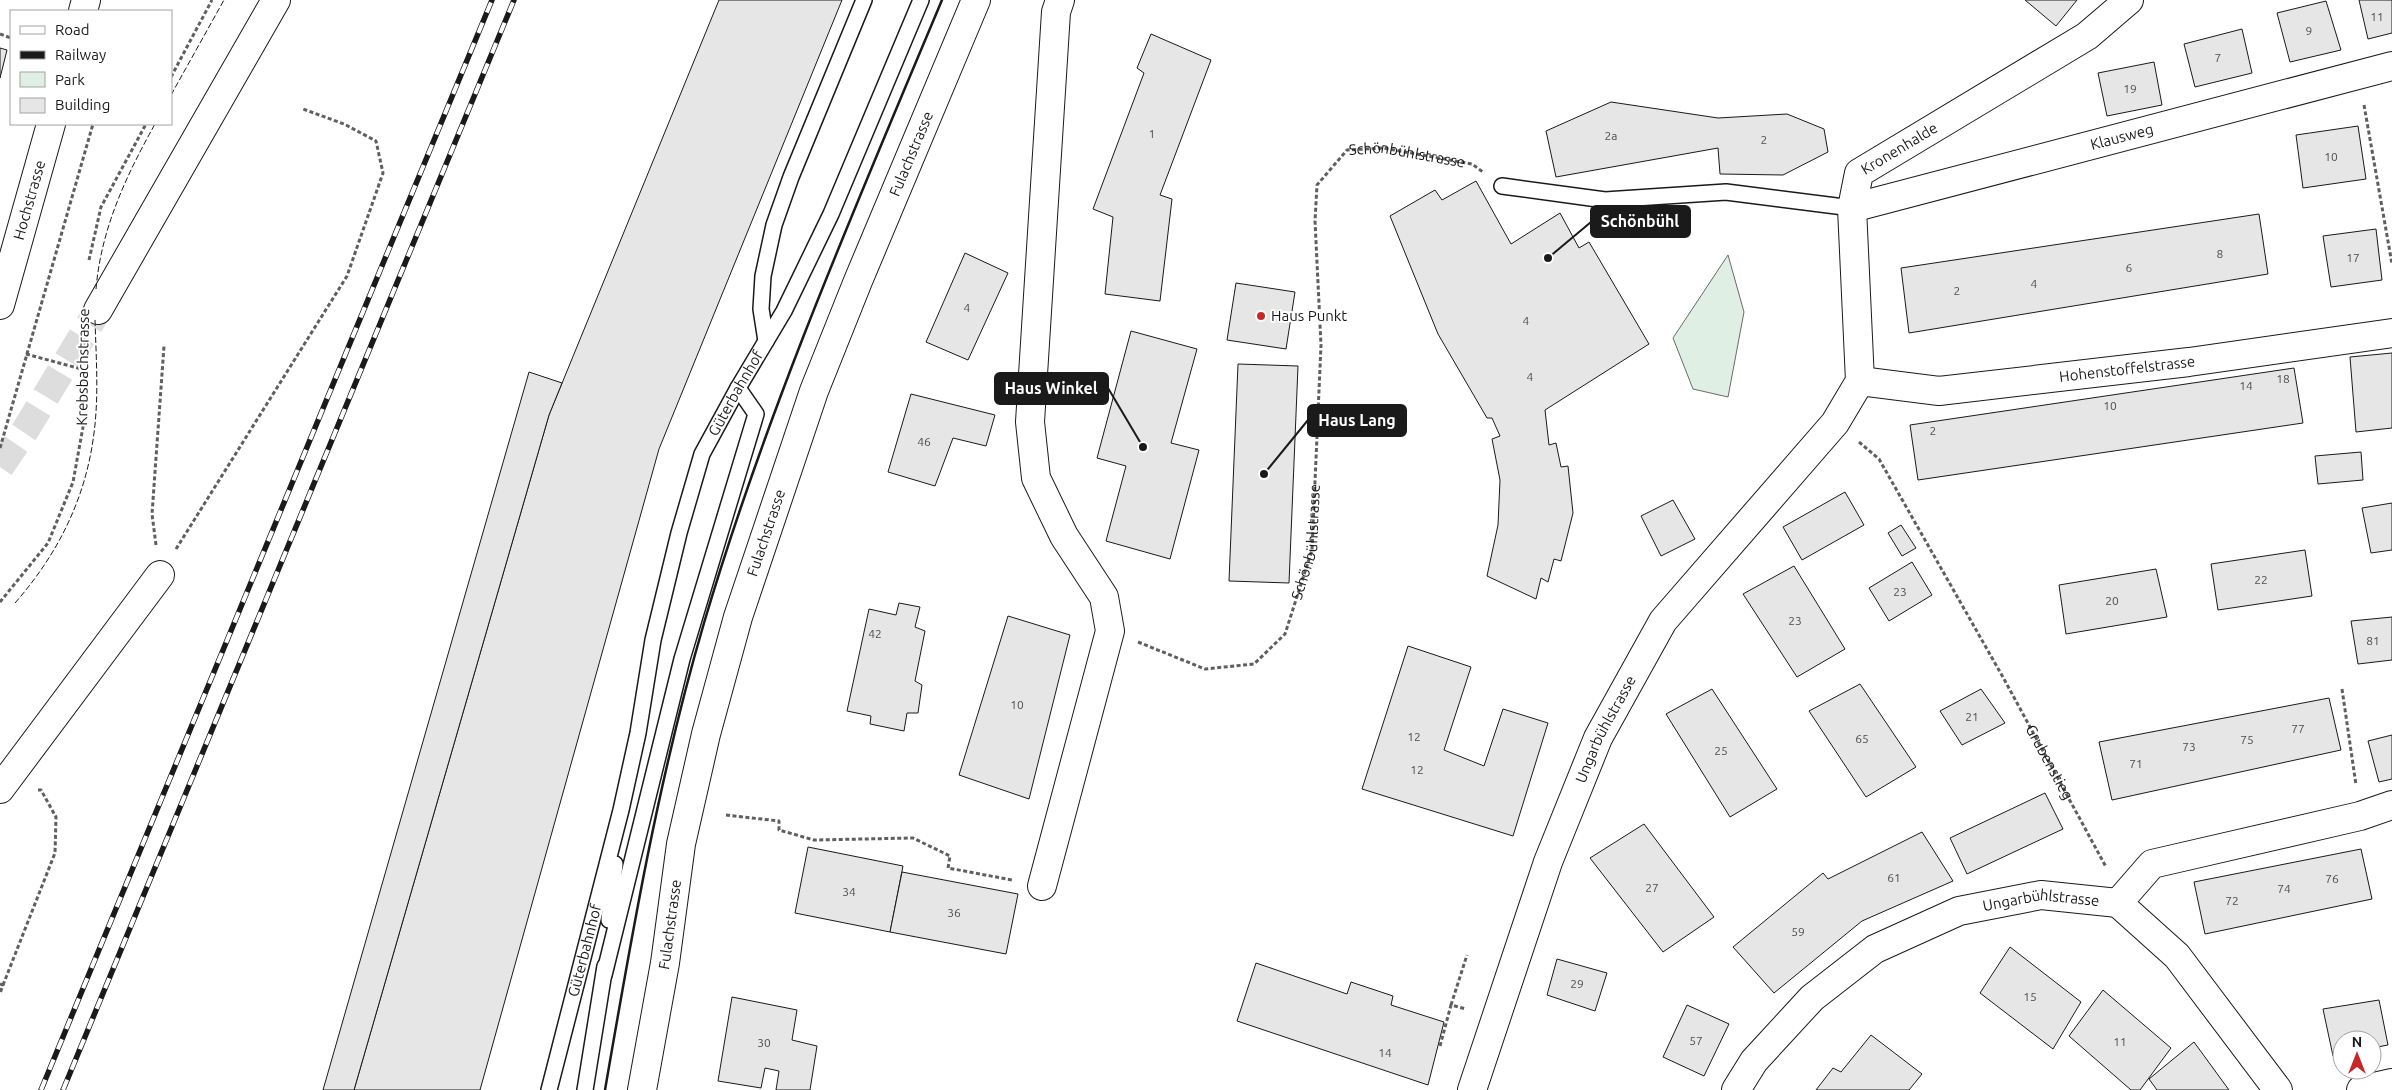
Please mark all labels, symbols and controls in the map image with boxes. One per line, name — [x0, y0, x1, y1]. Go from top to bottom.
legend — [10, 10, 172, 125]
house number: 11 — [2370, 10, 2384, 23]
text: Road — [55, 21, 90, 38]
house number: 9 — [2306, 24, 2312, 37]
text: Railway — [55, 46, 106, 63]
house number: 7 — [2215, 51, 2221, 64]
text: Park — [55, 71, 85, 88]
house number: 19 — [2123, 82, 2137, 95]
text: Building — [55, 96, 110, 113]
street label: Fulachstrasse — [886, 109, 936, 199]
street label: Kronenhalde — [1858, 119, 1940, 178]
street label: Klausweg — [2088, 120, 2155, 153]
house number: 1 — [1149, 127, 1155, 140]
house number: 2a — [1605, 129, 1617, 142]
house number: 2 — [1761, 133, 1767, 146]
street label: Schönbühlstrasse — [1348, 139, 1467, 171]
house number: 10 — [2324, 150, 2338, 163]
street label: Hochstrasse — [10, 158, 48, 242]
callout: Schönbühl — [1591, 206, 1690, 237]
text: Schönbühl — [1601, 212, 1679, 230]
house number: 8 — [2217, 247, 2224, 260]
house number: 17 — [2346, 251, 2360, 264]
house number: 6 — [2126, 261, 2133, 274]
house number: 4 — [2031, 277, 2038, 290]
house number: 2 — [1954, 284, 1960, 297]
house number: 4 — [964, 301, 971, 314]
place label: Haus Punkt — [1271, 307, 1347, 324]
street label: Krebsbachstrasse — [73, 308, 92, 426]
marker: Haus Punkt — [1255, 310, 1267, 322]
house number: 4 — [1523, 314, 1530, 327]
street label: Güterbahnhof — [705, 347, 766, 439]
street label: Hohenstoffelstrasse — [2058, 352, 2196, 385]
house number: 4 — [1527, 370, 1534, 383]
house number: 18 — [2276, 372, 2290, 385]
callout: Haus Winkel — [995, 373, 1108, 404]
text: Haus Winkel — [1004, 379, 1098, 397]
house number: 14 — [2239, 379, 2253, 392]
house number: 10 — [2103, 399, 2117, 412]
callout: Haus Lang — [1308, 405, 1406, 436]
text: Haus Lang — [1318, 411, 1396, 429]
house number: 2 — [1930, 424, 1936, 437]
house number: 46 — [917, 435, 931, 448]
street label: Schönbühlstrasse — [1288, 484, 1323, 602]
street label: Fulachstrasse — [743, 487, 788, 578]
house number: 22 — [2254, 573, 2268, 586]
house number: 23 — [1893, 585, 1907, 598]
house number: 20 — [2105, 594, 2119, 607]
house number: 23 — [1788, 614, 1802, 627]
house number: 42 — [868, 627, 882, 640]
house number: 81 — [2366, 634, 2380, 647]
street label: Ungarbühlstrasse — [1572, 673, 1639, 785]
house number: 10 — [1010, 698, 1024, 711]
house number: 21 — [1965, 710, 1979, 723]
street label: Grubenstieg — [2022, 722, 2077, 802]
house number: 77 — [2291, 722, 2305, 735]
house number: 12 — [1407, 730, 1421, 743]
house number: 65 — [1855, 732, 1869, 745]
house number: 75 — [2240, 733, 2254, 746]
house number: 73 — [2182, 740, 2196, 753]
house number: 25 — [1714, 744, 1728, 757]
house number: 71 — [2129, 757, 2143, 770]
house number: 12 — [1410, 763, 1424, 776]
house number: 61 — [1887, 871, 1901, 884]
house number: 76 — [2325, 872, 2339, 885]
street label: Fulachstrasse — [655, 878, 684, 971]
house number: 27 — [1645, 881, 1659, 894]
house number: 74 — [2277, 882, 2291, 895]
house number: 34 — [842, 885, 856, 898]
street label: Ungarbühlstrasse — [1981, 886, 2100, 914]
house number: 72 — [2225, 894, 2239, 907]
street label: Güterbahnhof — [564, 902, 605, 999]
house number: 36 — [947, 906, 961, 919]
house number: 59 — [1791, 925, 1805, 938]
house number: 29 — [1570, 977, 1584, 990]
house number: 15 — [2023, 990, 2037, 1003]
north arrow — [2332, 1030, 2382, 1080]
house number: 57 — [1689, 1034, 1703, 1047]
text: N — [2352, 1034, 2362, 1050]
house number: 11 — [2113, 1035, 2127, 1048]
house number: 30 — [757, 1036, 771, 1049]
house number: 14 — [1378, 1046, 1392, 1059]

